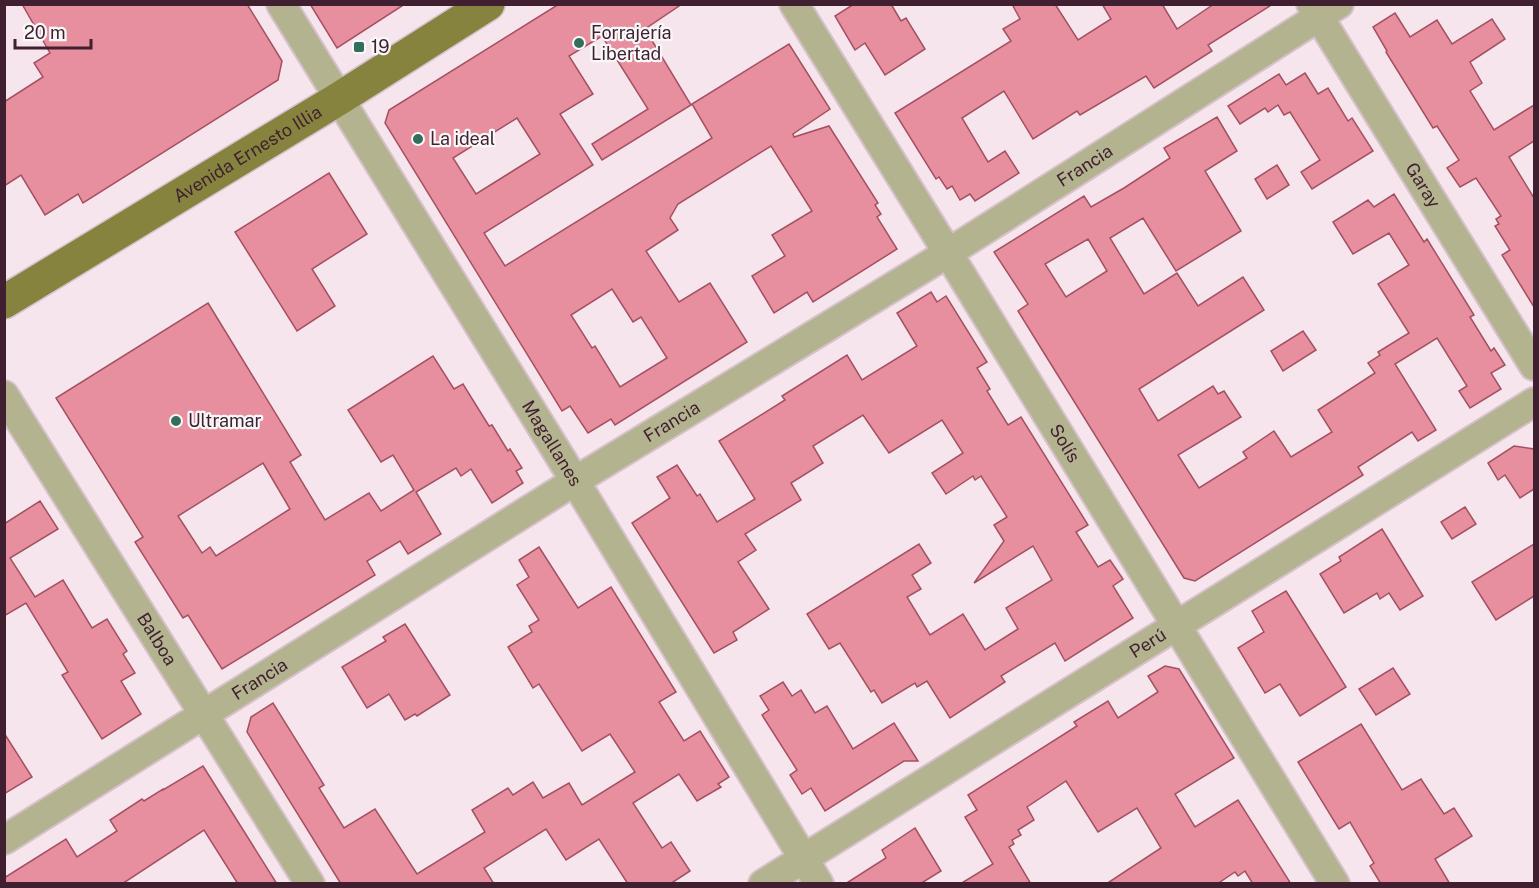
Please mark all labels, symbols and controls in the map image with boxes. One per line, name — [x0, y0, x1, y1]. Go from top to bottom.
scale bar — [15, 12, 92, 50]
text: 20 m — [24, 22, 66, 43]
place label: Forrajería Libertad — [591, 22, 672, 64]
place label: 19 — [371, 36, 390, 57]
marker: Forrajería Libertad — [572, 36, 586, 50]
marker: 19 — [352, 40, 366, 54]
street label: Avenida Ernesto Illia — [169, 101, 325, 207]
place label: La ideal — [430, 128, 495, 149]
marker: La ideal — [411, 132, 425, 146]
street label: Francia — [1053, 140, 1116, 191]
street label: Garay — [1401, 159, 1445, 212]
street label: Magallanes — [518, 396, 587, 490]
street label: Francia — [640, 396, 703, 446]
place label: Ultramar — [188, 410, 262, 431]
marker: Ultramar — [169, 414, 183, 428]
street label: Solís — [1045, 420, 1085, 466]
street label: Balboa — [133, 609, 182, 669]
street label: Perú — [1126, 624, 1170, 662]
street label: Francia — [228, 653, 291, 704]

